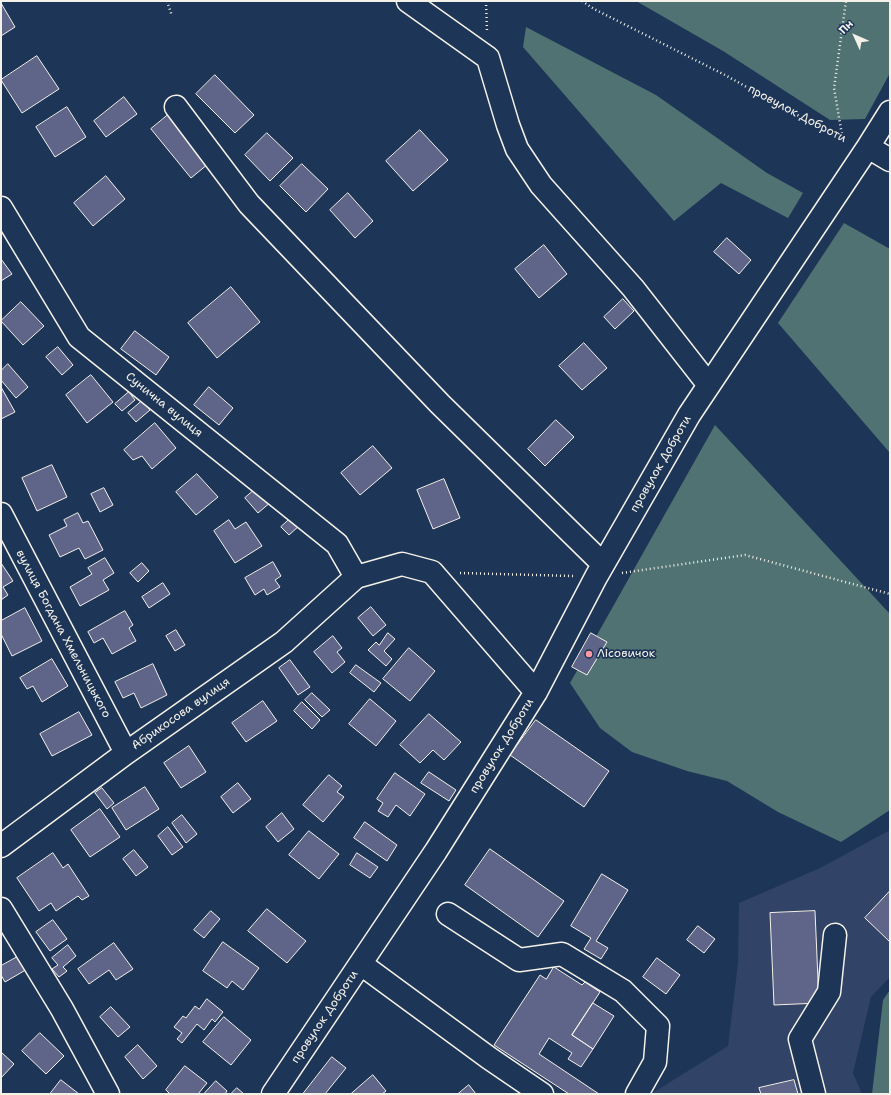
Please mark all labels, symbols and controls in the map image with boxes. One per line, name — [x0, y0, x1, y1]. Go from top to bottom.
north arrow — [835, 16, 875, 56]
text: Пн — [836, 17, 857, 38]
street label: провулок Доброти — [745, 82, 849, 146]
street label: Сунична вулиця — [123, 369, 205, 441]
street label: провулок Доброти — [627, 413, 695, 515]
street label: вулиця Богдана Хмельницького — [12, 547, 114, 721]
place label: Лісовичок — [597, 647, 655, 661]
marker: Лісовичок — [584, 649, 594, 659]
street label: Абрикосова вулиця — [129, 675, 233, 753]
street label: провулок Доброти — [467, 696, 537, 796]
street label: провулок Доброти — [288, 968, 362, 1066]

